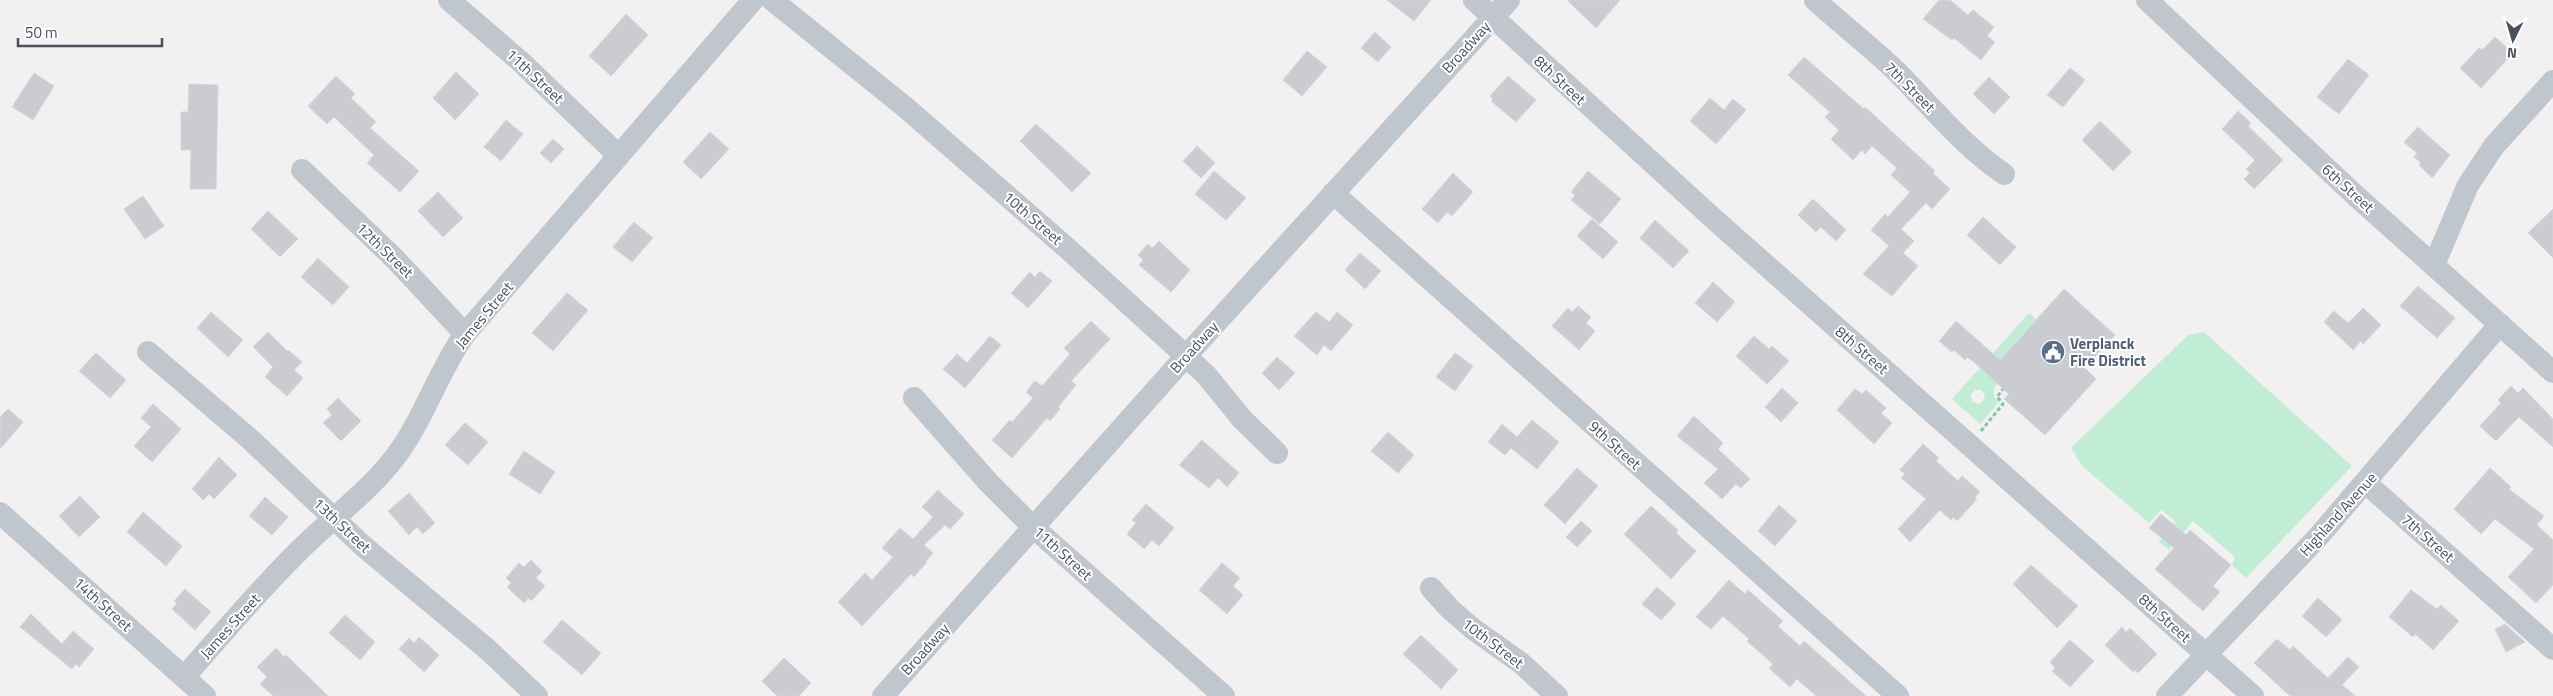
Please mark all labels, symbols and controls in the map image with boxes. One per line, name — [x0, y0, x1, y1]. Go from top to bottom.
scale bar — [18, 15, 161, 47]
north arrow — [2488, 15, 2538, 65]
street label: Broadway — [1436, 16, 1496, 78]
text: 50 m — [25, 21, 58, 44]
street label: 11th Street — [501, 43, 570, 109]
text: N — [2506, 43, 2518, 64]
street label: 8th Street — [1529, 50, 1592, 111]
street label: 7th Street — [1879, 56, 1941, 118]
street label: 6th Street — [2317, 158, 2380, 218]
street label: 10th Street — [998, 186, 1068, 251]
street label: 12th Street — [351, 217, 419, 284]
street label: James Street — [449, 276, 519, 353]
street label: Broadway — [1164, 316, 1224, 378]
street label: 8th Street — [1830, 320, 1894, 380]
place label: Verplanck Fire District — [2070, 332, 2146, 372]
public building icon: Verplanck Fire District — [2040, 339, 2066, 365]
street label: 9th Street — [1584, 415, 1647, 475]
street label: Highland Avenue — [2294, 467, 2382, 561]
street label: 13th Street — [308, 492, 377, 558]
street label: 7th Street — [2396, 508, 2460, 568]
street label: 11th Street — [1029, 520, 1098, 586]
street label: 14th Street — [69, 571, 138, 637]
street label: James Street — [194, 588, 266, 664]
street label: 8th Street — [2134, 588, 2197, 648]
street label: 10th Street — [1457, 612, 1529, 674]
street label: Broadway — [895, 618, 955, 680]

